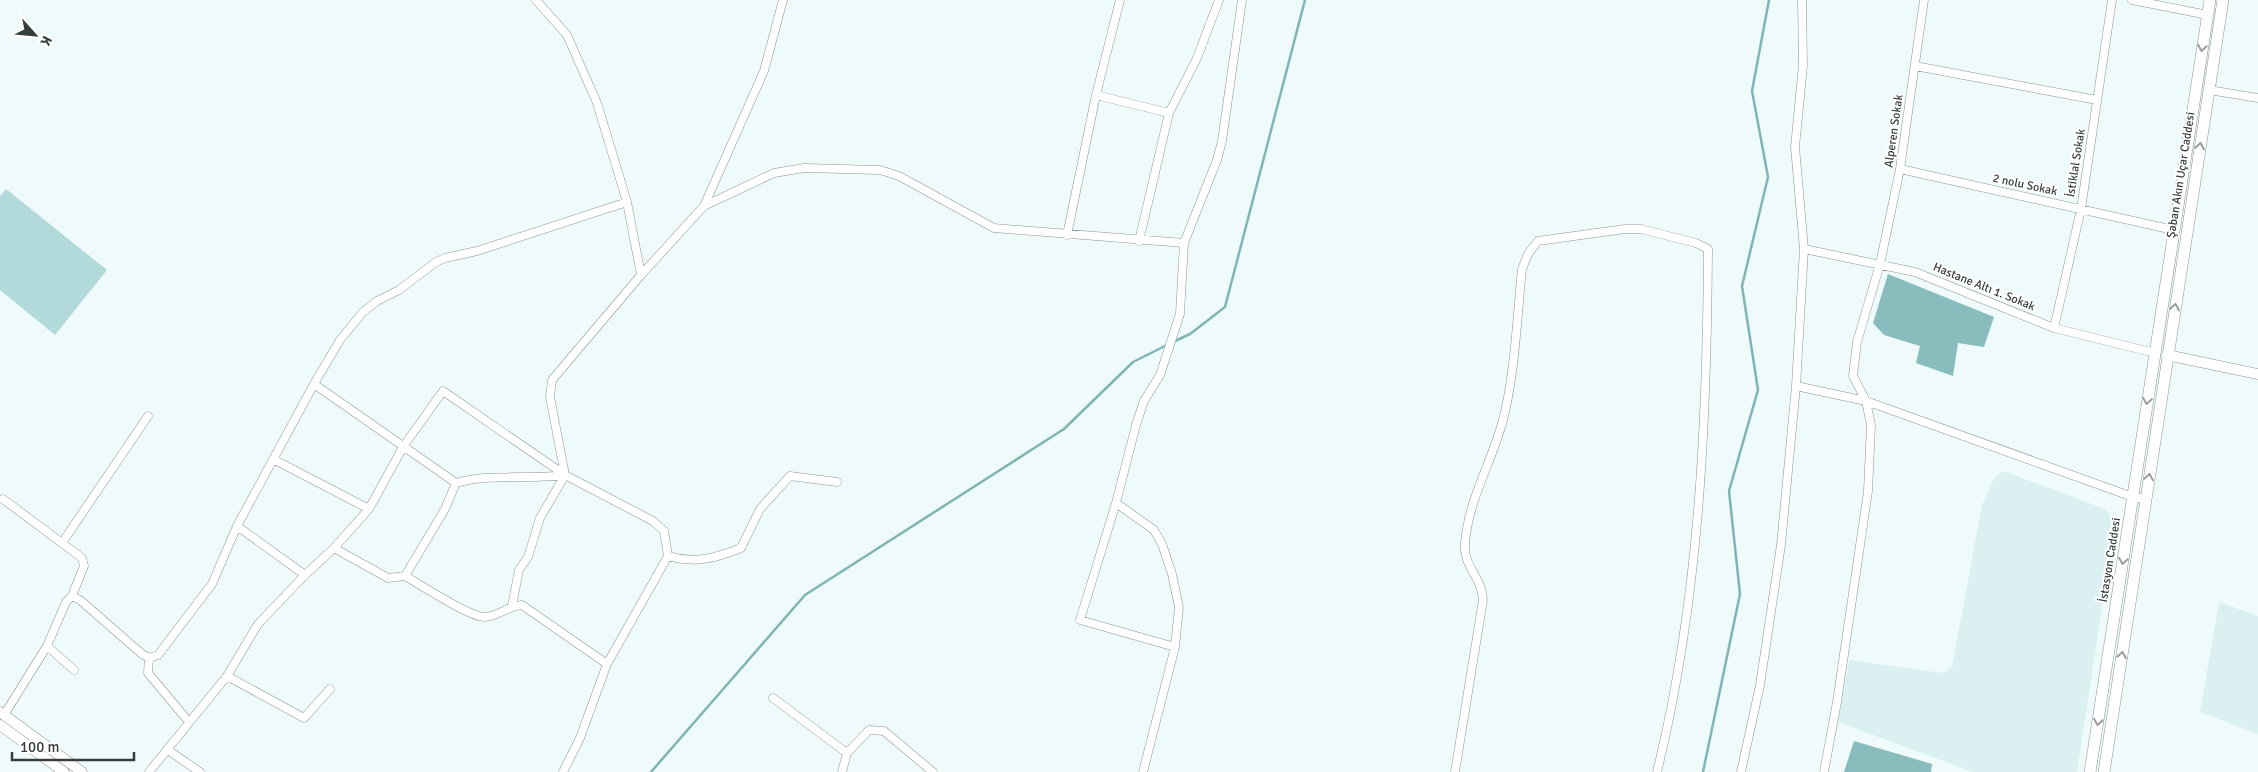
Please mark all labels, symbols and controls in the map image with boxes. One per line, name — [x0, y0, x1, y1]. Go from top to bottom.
north arrow — [10, 10, 60, 60]
text: K — [36, 33, 56, 49]
one-way arrow — [2198, 44, 2208, 53]
street label: Alperen Sokak — [1881, 94, 1907, 168]
street label: Şaban Akın Uçar Caddesi — [2164, 111, 2198, 239]
street label: İstiklal Sokak — [2063, 128, 2089, 198]
one-way arrow — [2194, 142, 2205, 150]
street label: 2 nolu Sokak — [1991, 171, 2059, 199]
street label: Hastane Altı 1. Sokak — [1931, 260, 2037, 314]
one-way arrow — [2169, 303, 2180, 311]
one-way arrow — [2143, 396, 2153, 405]
one-way arrow — [2143, 472, 2154, 480]
street label: İstasyon Caddesi — [2096, 517, 2124, 603]
one-way arrow — [2119, 557, 2129, 566]
one-way arrow — [2116, 650, 2126, 659]
one-way arrow — [2094, 718, 2104, 726]
scale bar — [12, 730, 135, 762]
text: 100 m — [20, 738, 60, 756]

